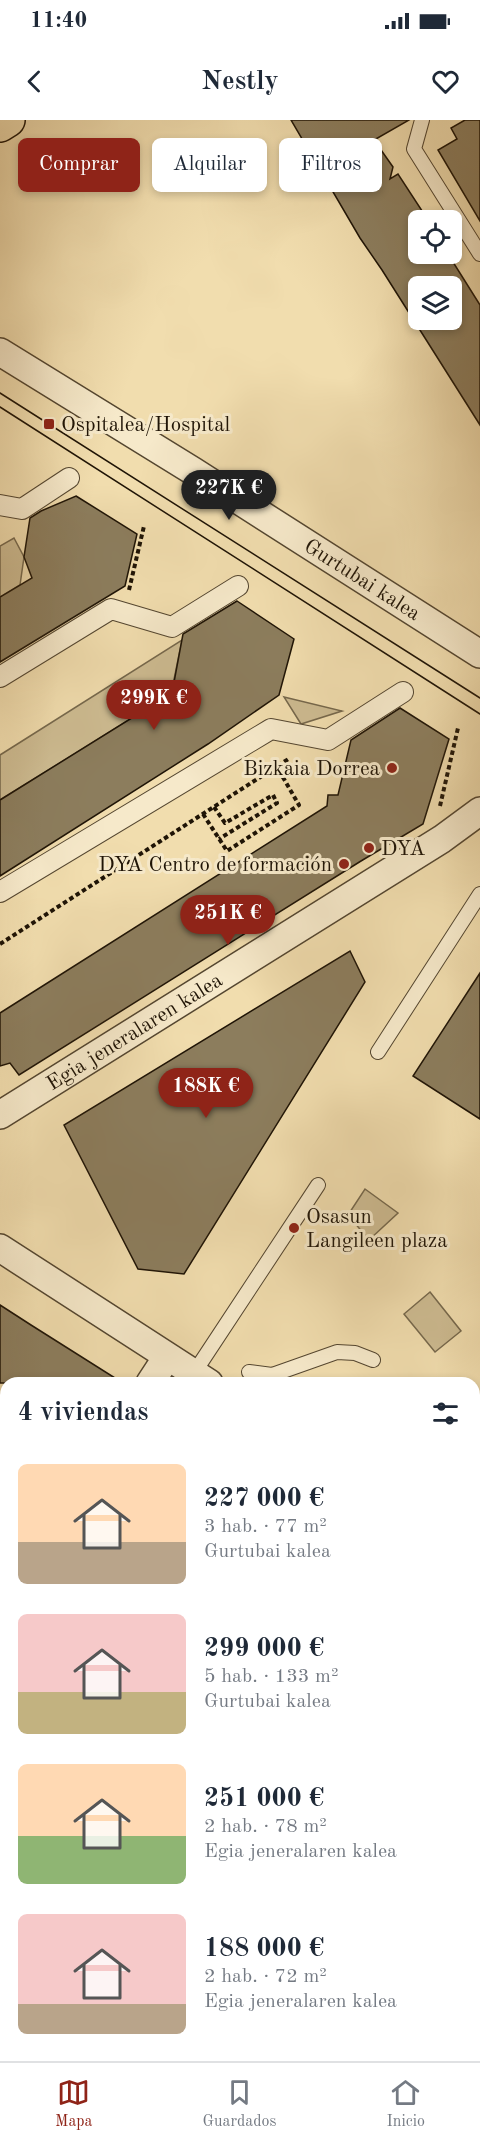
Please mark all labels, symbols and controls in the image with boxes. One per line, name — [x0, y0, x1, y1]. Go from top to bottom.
text: 11:40 — [30, 10, 87, 32]
icon: back — [18, 65, 51, 98]
icon: heart — [429, 65, 462, 98]
text: Nestly — [201, 68, 279, 95]
chip: Comprar — [18, 138, 140, 192]
chip: Alquilar — [152, 138, 267, 192]
chip: Filtros — [279, 138, 382, 192]
map controls — [408, 210, 462, 330]
button: locate — [408, 210, 462, 264]
button: layers — [408, 276, 462, 330]
place label: Ospitalea/Hospital — [61, 415, 231, 436]
marker: Ospitalea/Hospital — [42, 417, 56, 431]
pin: 227K € — [180, 470, 278, 521]
text: 227K € — [195, 479, 263, 499]
street label: Gurtubai kalea — [300, 536, 424, 625]
pin: 299K € — [105, 680, 203, 731]
text: 299K € — [120, 689, 188, 709]
place label: Bizkaia Dorrea — [243, 759, 380, 780]
marker: Bizkaia Dorrea — [385, 761, 399, 775]
place label: DYA — [381, 839, 425, 860]
marker: DYA — [362, 841, 376, 855]
place label: DYA Centro de formación — [98, 855, 332, 876]
marker: DYA Centro de formación — [337, 857, 351, 871]
pin: 251K € — [179, 895, 277, 946]
text: 251K € — [194, 904, 262, 924]
street label: Egia jeneralaren kalea — [43, 970, 226, 1095]
pin: 188K € — [157, 1068, 255, 1119]
text: 188K € — [172, 1077, 240, 1097]
place label: Osasun Langileen plaza — [306, 1207, 448, 1252]
marker: Osasun Langileen plaza — [287, 1221, 301, 1235]
icon: filters — [429, 1397, 462, 1430]
text: 4 viviendas — [18, 1400, 148, 1426]
text: 227 000 € — [204, 1486, 324, 1512]
icon: home — [66, 1488, 138, 1560]
text: 3 hab. · 77 m² — [204, 1517, 327, 1537]
text: Gurtubai kalea — [204, 1542, 331, 1562]
text: 299 000 € — [204, 1636, 324, 1662]
icon: home — [66, 1638, 138, 1710]
text: 5 hab. · 133 m² — [204, 1667, 338, 1687]
text: Gurtubai kalea — [204, 1692, 331, 1712]
text: 251 000 € — [204, 1786, 324, 1812]
icon: home — [66, 1788, 138, 1860]
text: 2 hab. · 78 m² — [204, 1817, 327, 1837]
text: Egia jeneralaren kalea — [204, 1842, 397, 1862]
text: 188 000 € — [204, 1936, 324, 1962]
icon: home — [66, 1938, 138, 2010]
text: 2 hab. · 72 m² — [204, 1967, 327, 1987]
text: Egia jeneralaren kalea — [204, 1992, 397, 2012]
tab: Mapa — [55, 2076, 93, 2132]
tab: Guardados — [202, 2076, 277, 2132]
tab: Inicio — [387, 2076, 425, 2132]

